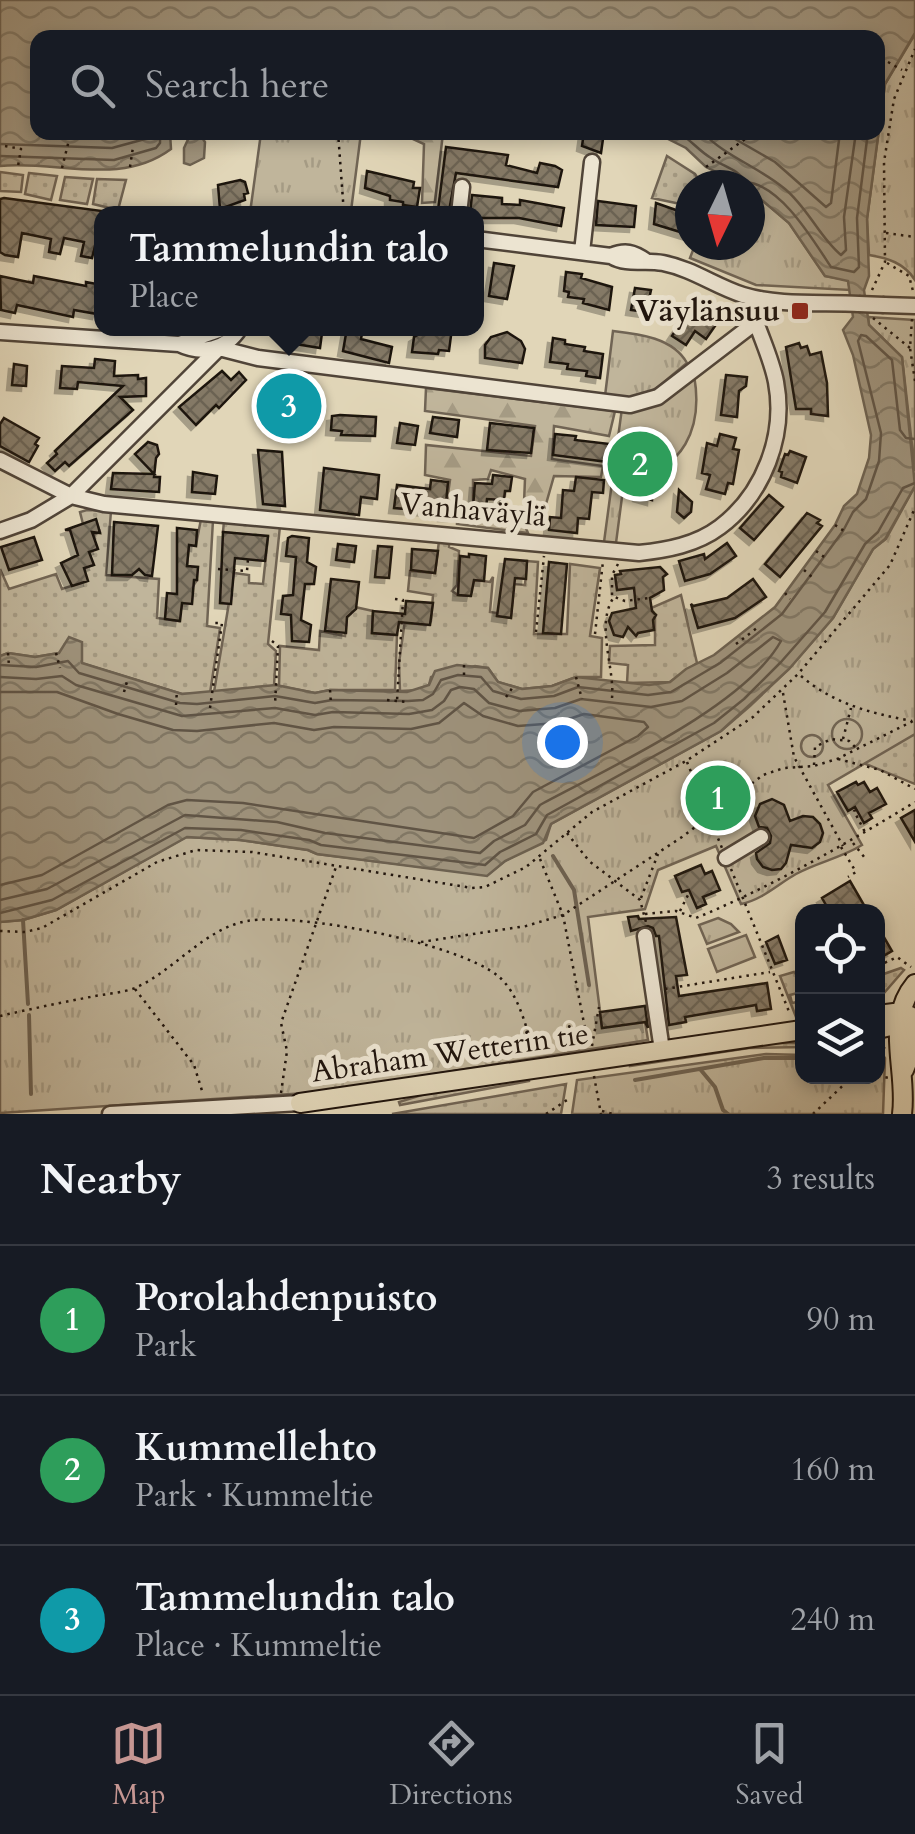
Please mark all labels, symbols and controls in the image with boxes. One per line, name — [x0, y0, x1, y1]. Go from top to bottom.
search box — [30, 30, 885, 140]
icon: search — [65, 58, 120, 113]
text: Search here — [145, 59, 329, 111]
north arrow — [675, 170, 765, 260]
popup — [94, 206, 484, 336]
text: Tammelundin talo — [129, 223, 449, 275]
text: Place — [129, 275, 199, 319]
place label: Väylänsuu — [635, 291, 780, 332]
marker: Väylänsuu — [789, 300, 811, 322]
pin: 3 — [256, 368, 322, 444]
pin: 2 — [608, 426, 672, 502]
street label: Vanhaväylä — [398, 483, 548, 537]
your location — [537, 717, 588, 768]
pin: 1 — [686, 760, 750, 836]
map controls — [795, 904, 885, 1084]
button: locate — [795, 904, 885, 994]
button: layers — [795, 994, 885, 1084]
street label: Abraham Wetterin tie — [309, 1013, 591, 1093]
text: Nearby — [40, 1151, 182, 1208]
text: 3 results — [767, 1157, 875, 1201]
text: Porolahdenpuisto — [135, 1272, 437, 1324]
text: 1 — [64, 1298, 81, 1342]
text: 90 m — [807, 1298, 875, 1342]
text: Park — [135, 1324, 197, 1368]
text: Kummellehto — [135, 1422, 377, 1474]
text: 2 — [64, 1448, 81, 1492]
text: 160 m — [790, 1448, 875, 1492]
text: Park · Kummeltie — [135, 1474, 374, 1518]
text: Tammelundin talo — [135, 1572, 455, 1624]
text: 3 — [64, 1598, 81, 1642]
text: 240 m — [790, 1598, 875, 1642]
text: Place · Kummeltie — [135, 1624, 382, 1668]
tab: Map — [111, 1716, 166, 1814]
tab: Directions — [389, 1716, 513, 1814]
tab: Saved — [736, 1716, 804, 1814]

